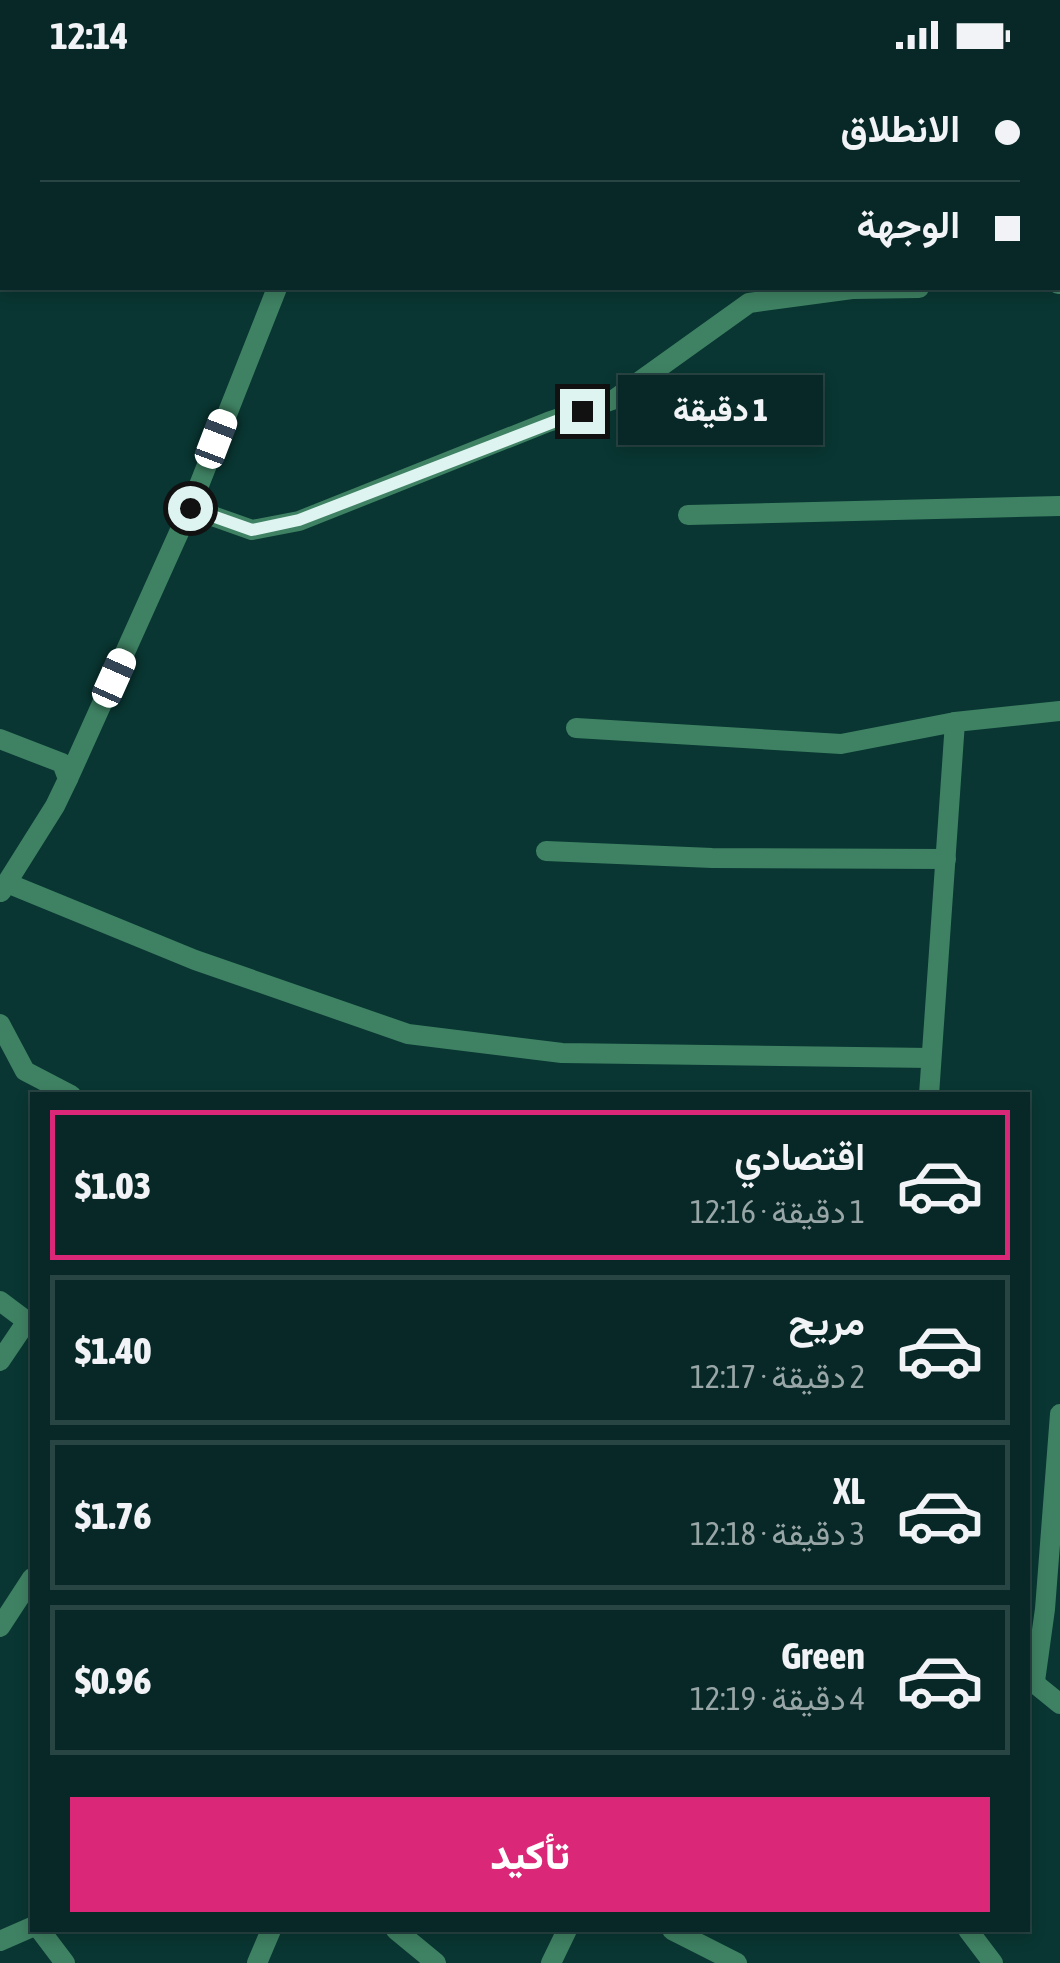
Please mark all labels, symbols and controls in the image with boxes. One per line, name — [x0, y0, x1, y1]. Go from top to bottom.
text: 12:14 — [50, 14, 128, 57]
text: الانطلاق — [841, 107, 960, 150]
text: الوجهة — [857, 203, 960, 246]
callout: 1 دقيقة — [617, 376, 822, 446]
route end — [560, 389, 605, 434]
text: 1 دقيقة — [673, 391, 768, 428]
car — [191, 406, 241, 472]
route start — [168, 486, 213, 531]
car — [88, 644, 140, 712]
text: اقتصادي — [734, 1135, 865, 1178]
icon: car — [895, 1140, 985, 1230]
text: $1.03 — [75, 1164, 151, 1207]
text: 1 دقيقة · 12:16 — [690, 1193, 865, 1230]
text: مريح — [789, 1300, 865, 1343]
icon: car — [895, 1305, 985, 1395]
text: $1.40 — [75, 1329, 151, 1372]
text: 2 دقيقة · 12:17 — [690, 1358, 865, 1395]
text: XL — [833, 1469, 865, 1512]
icon: car — [895, 1470, 985, 1560]
text: $1.76 — [75, 1494, 151, 1537]
text: 3 دقيقة · 12:18 — [690, 1515, 865, 1552]
text: Green — [781, 1634, 865, 1677]
icon: car — [895, 1635, 985, 1725]
text: $0.96 — [75, 1659, 151, 1702]
text: 4 دقيقة · 12:19 — [690, 1680, 865, 1717]
button: تأكيد — [70, 1797, 990, 1912]

